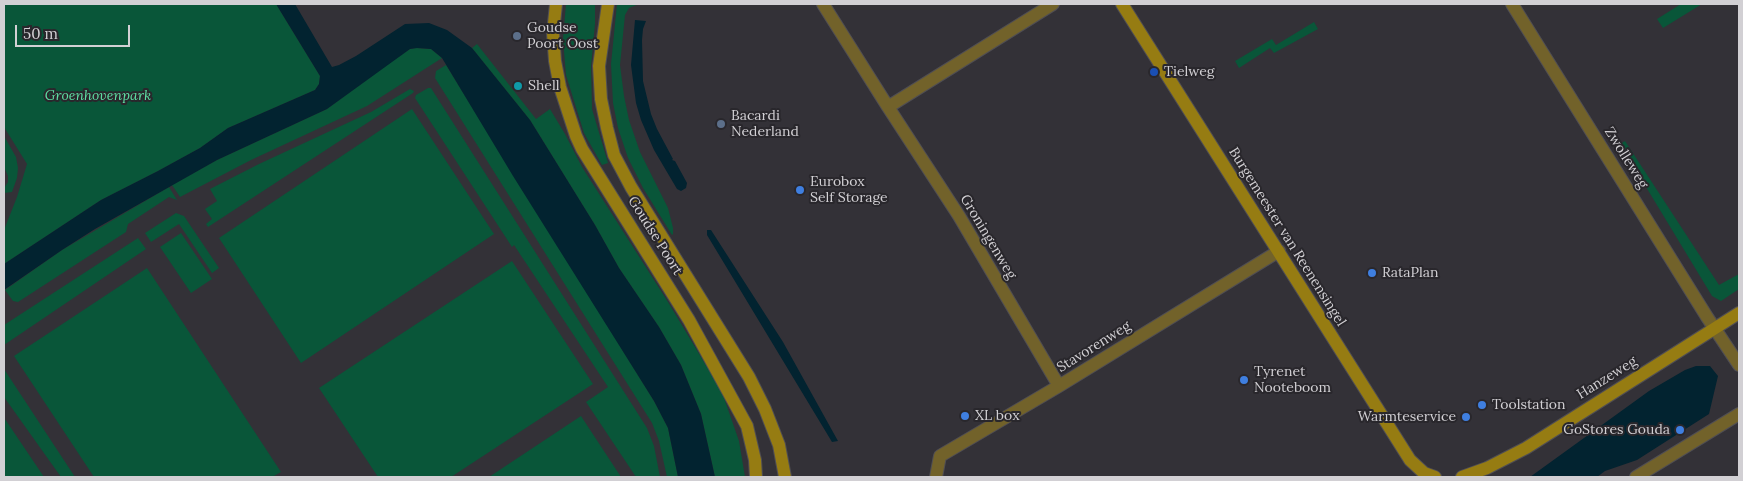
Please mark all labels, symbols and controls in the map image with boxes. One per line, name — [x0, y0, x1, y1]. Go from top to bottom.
scale bar — [18, 15, 132, 47]
place label: Goudse Poort Oost — [527, 20, 598, 52]
text: 50 m — [23, 24, 58, 43]
marker: Goudse Poort Oost — [511, 30, 523, 42]
place label: Tielweg — [1164, 64, 1215, 80]
marker: Tielweg — [1148, 66, 1160, 78]
place label: Shell — [528, 78, 560, 94]
marker: Shell — [512, 80, 524, 92]
park label: Groenhovenpark — [45, 88, 151, 104]
place label: Bacardi Nederland — [731, 108, 799, 140]
marker: Bacardi Nederland — [715, 118, 727, 130]
street label: Zwolleweg — [1601, 124, 1651, 192]
street label: Burgemeester van Reenensingel — [1225, 144, 1349, 330]
place label: Eurobox Self Storage — [810, 174, 888, 206]
marker: Eurobox Self Storage — [794, 184, 806, 196]
street label: Groningenweg — [956, 192, 1020, 282]
street label: Goudse Poort — [624, 194, 686, 278]
place label: RataPlan — [1382, 265, 1438, 281]
marker: RataPlan — [1366, 267, 1378, 279]
street label: Stavorenweg — [1054, 318, 1134, 376]
street label: Hanzeweg — [1574, 353, 1640, 403]
place label: Tyrenet Nooteboom — [1254, 364, 1331, 397]
marker: Tyrenet Nooteboom — [1238, 374, 1250, 386]
place label: Toolstation — [1492, 397, 1566, 413]
marker: Toolstation — [1476, 399, 1488, 411]
place label: XL box — [975, 408, 1020, 424]
place label: Warmteservice — [1358, 409, 1456, 425]
marker: XL box — [959, 410, 971, 422]
marker: Warmteservice — [1460, 411, 1472, 423]
place label: GoStores Gouda — [1563, 422, 1670, 438]
marker: GoStores Gouda — [1674, 424, 1686, 436]

